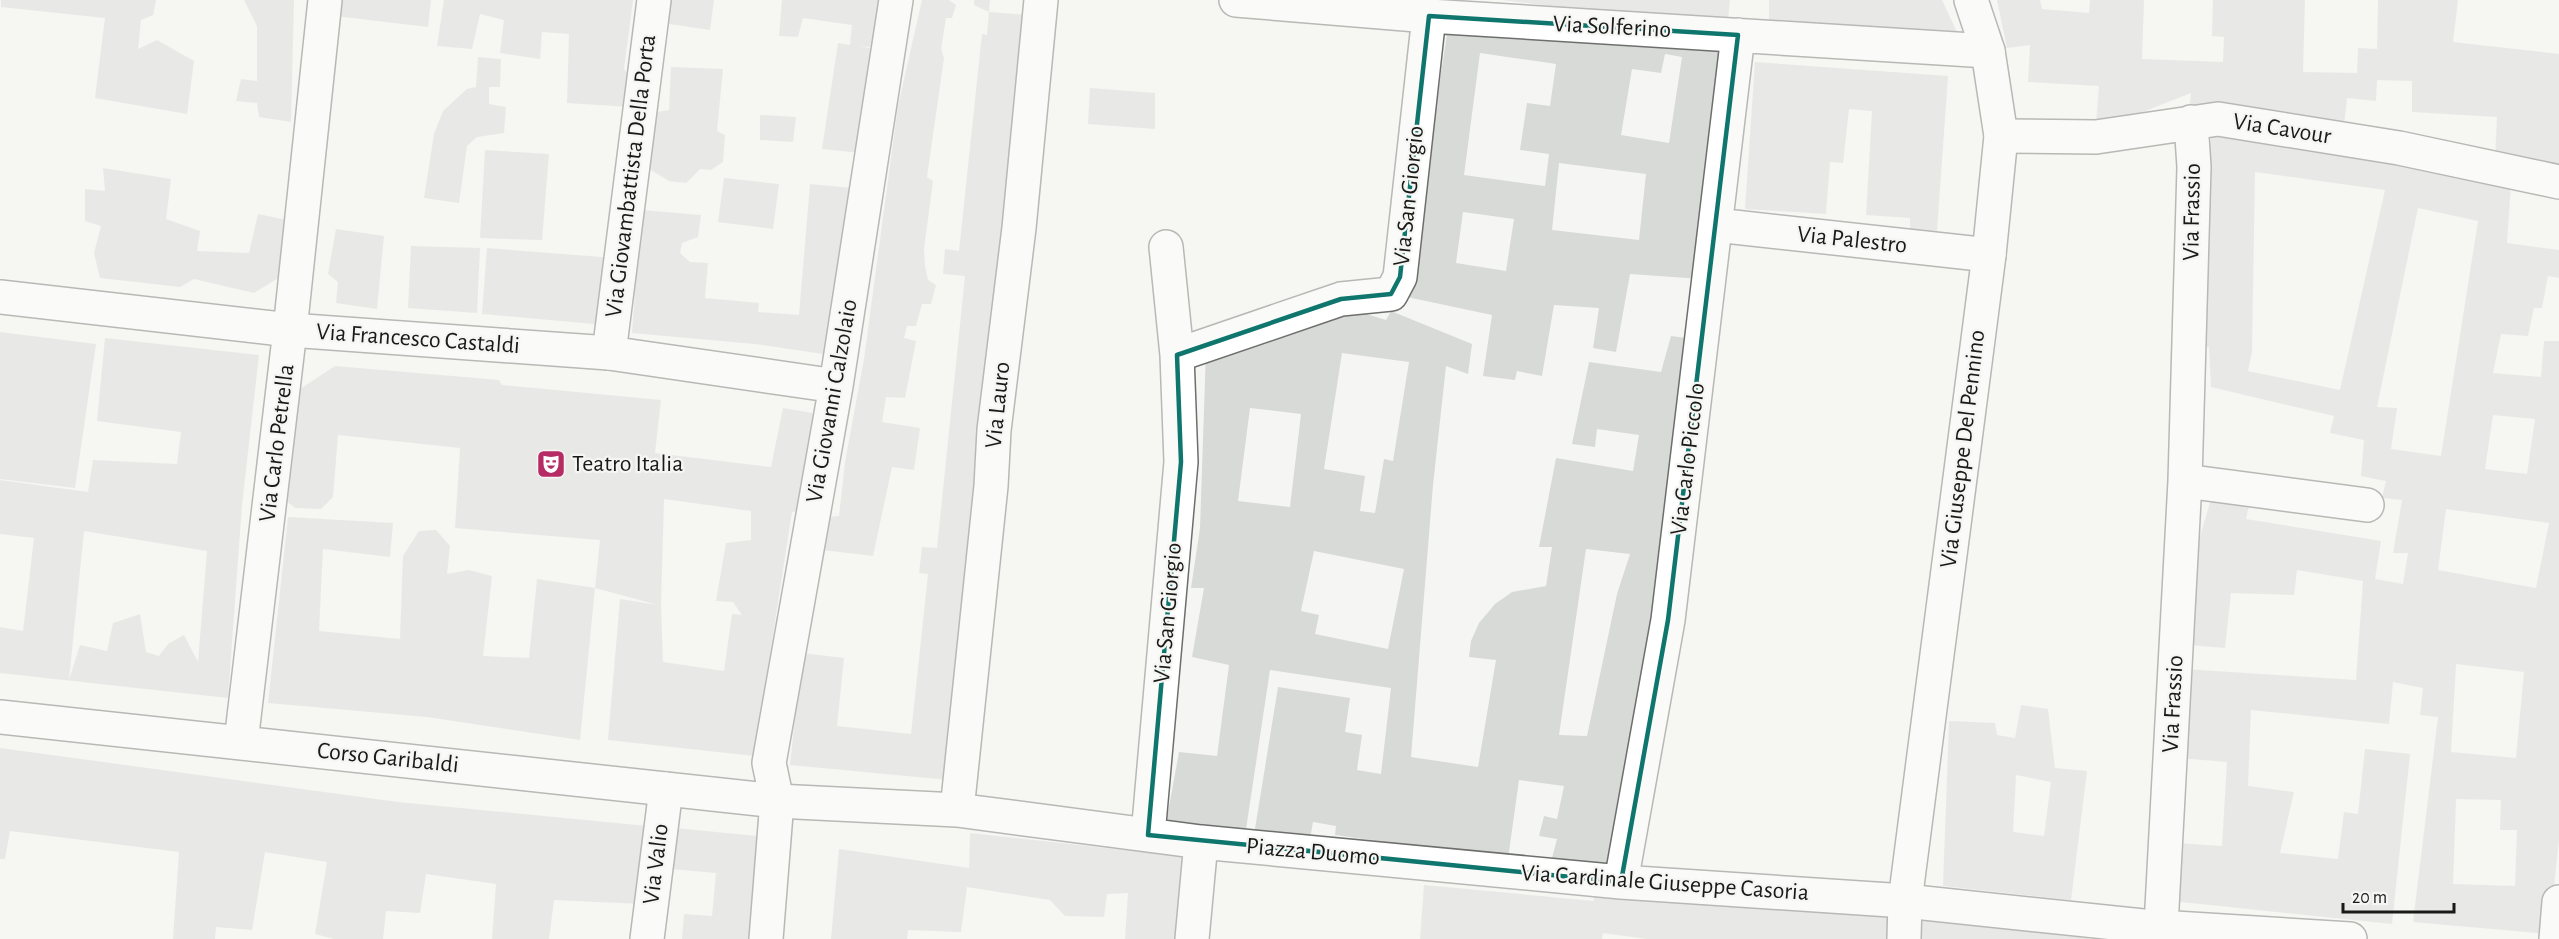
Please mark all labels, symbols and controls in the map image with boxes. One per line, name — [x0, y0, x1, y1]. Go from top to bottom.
street label: Via Solferino — [1552, 12, 1672, 42]
street label: Via Giovambattista Della Porta — [602, 33, 660, 319]
street label: Via Cavour — [2231, 109, 2333, 149]
street label: Via San Giorgio — [1390, 125, 1428, 267]
street label: Via Frassio — [2179, 163, 2205, 261]
street label: Via Palestro — [1796, 222, 1908, 258]
street label: Via Giovanni Calzolaio — [802, 297, 862, 505]
street label: Via Francesco Castaldi — [315, 320, 521, 358]
street label: Via Giuseppe Del Pennino — [1936, 329, 1990, 569]
street label: Via Lauro — [982, 360, 1014, 450]
street label: Via Carlo Petrella — [255, 363, 299, 523]
street label: Via Carlo Piccolo — [1667, 381, 1709, 537]
theatre icon: Teatro Italia — [535, 448, 567, 480]
place label: Teatro Italia — [572, 452, 683, 476]
street label: Via San Giorgio — [1150, 542, 1186, 684]
street label: Via Frassio — [2158, 655, 2188, 753]
street label: Corso Garibaldi — [316, 739, 460, 777]
street label: Via Valio — [639, 822, 673, 906]
street label: Piazza Duomo — [1245, 834, 1381, 870]
street label: Via Cardinale Giuseppe Casoria — [1520, 861, 1810, 905]
scale bar — [2343, 876, 2454, 914]
text: 20 m — [2352, 889, 2387, 907]

